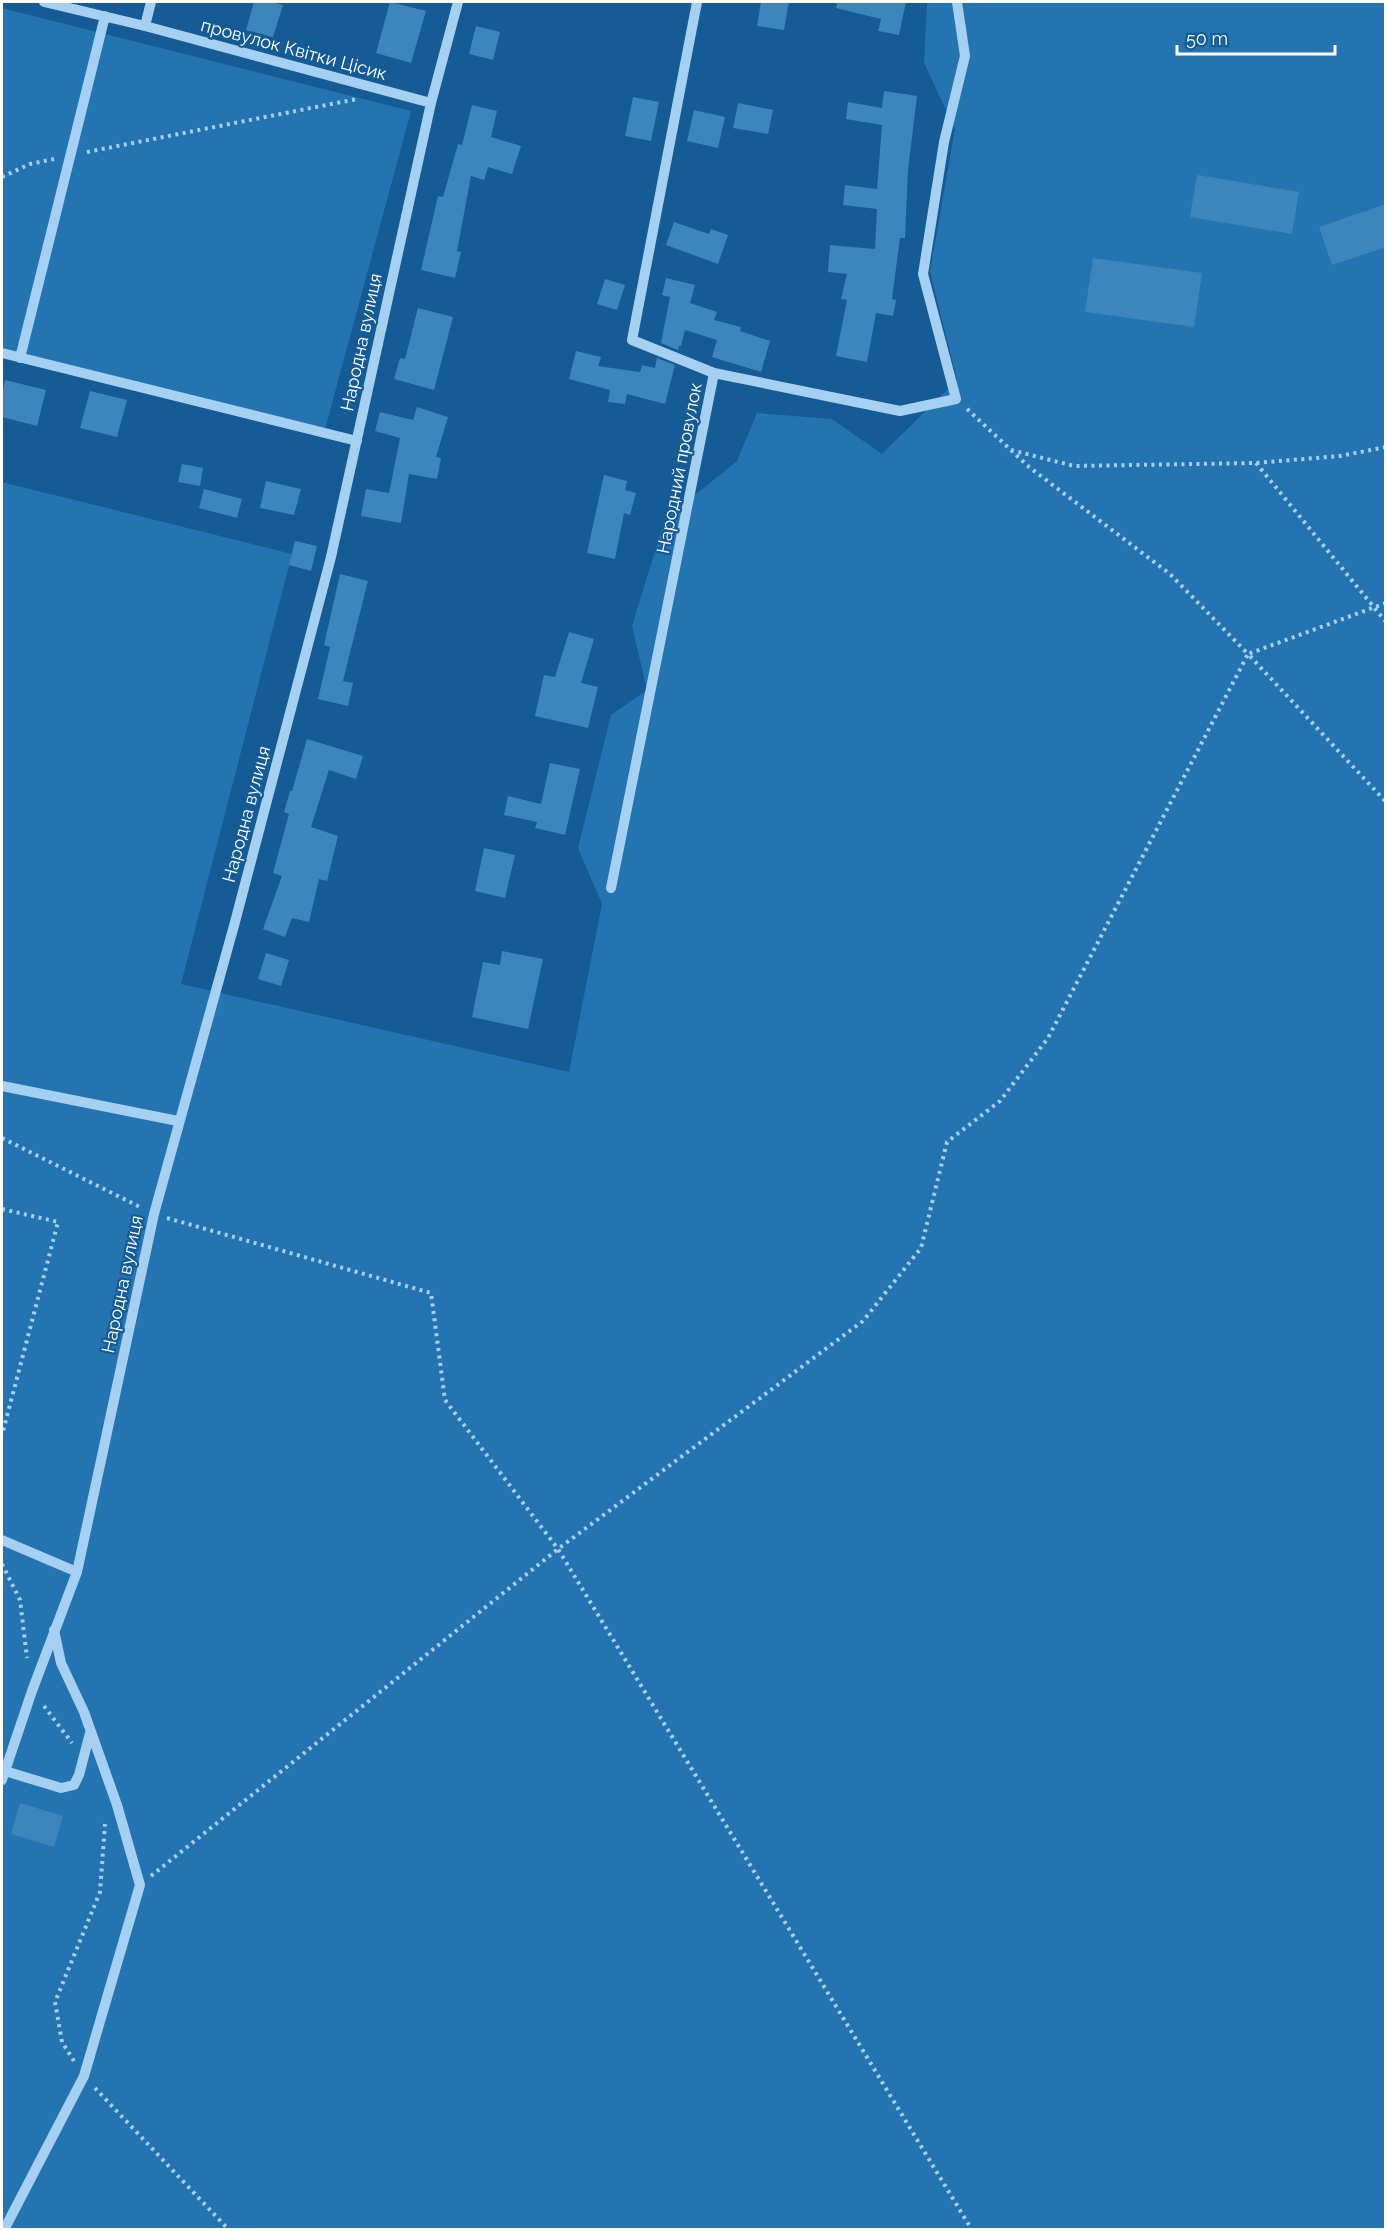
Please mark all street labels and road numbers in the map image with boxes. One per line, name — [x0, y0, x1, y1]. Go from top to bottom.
street label: провулок Квітки Цісик — [199, 14, 389, 84]
street label: Народна вулиця — [336, 271, 386, 413]
street label: Народний провулок — [652, 381, 706, 555]
street label: Народна вулиця — [218, 744, 274, 884]
street label: Народна вулиця — [97, 1213, 147, 1355]

